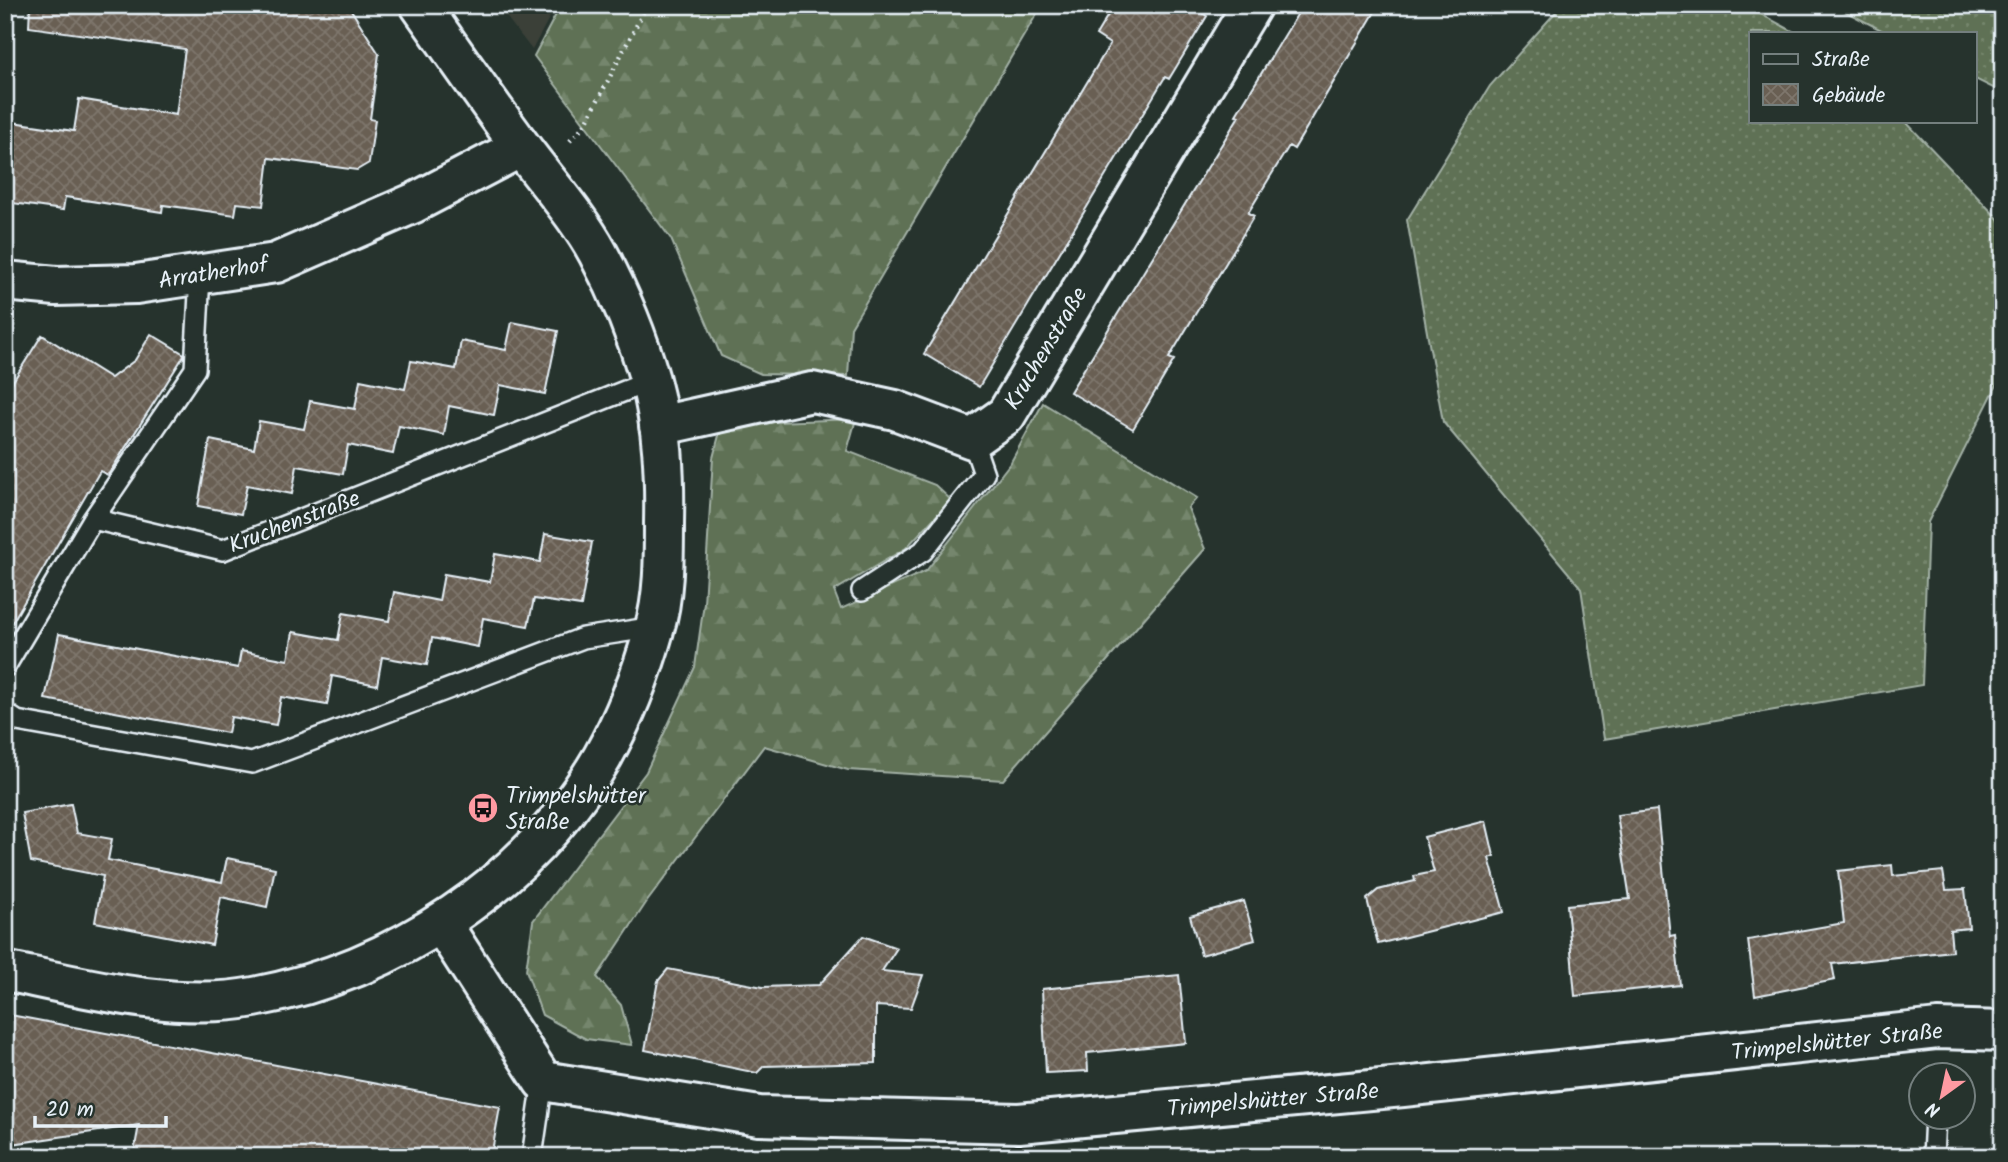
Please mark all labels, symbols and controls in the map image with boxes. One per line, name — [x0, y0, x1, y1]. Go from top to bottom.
legend — [1749, 32, 1976, 122]
text: Straße — [1812, 44, 1870, 77]
text: Gebäude — [1812, 80, 1886, 113]
street label: Arratherhof — [156, 247, 273, 300]
street label: Kruchenstraße — [996, 280, 1098, 418]
street label: Kruchenstraße — [224, 481, 366, 564]
place label: Trimpelshütter Straße — [506, 779, 647, 841]
bus stop icon: Trimpelshütter Straße — [466, 791, 500, 825]
street label: Trimpelshütter Straße — [1730, 1014, 1945, 1072]
north arrow — [1906, 1060, 1976, 1130]
street label: Trimpelshütter Straße — [1166, 1074, 1380, 1128]
scale bar — [35, 1085, 166, 1129]
text: N — [1921, 1093, 1947, 1124]
text: 20 m — [46, 1094, 94, 1127]

